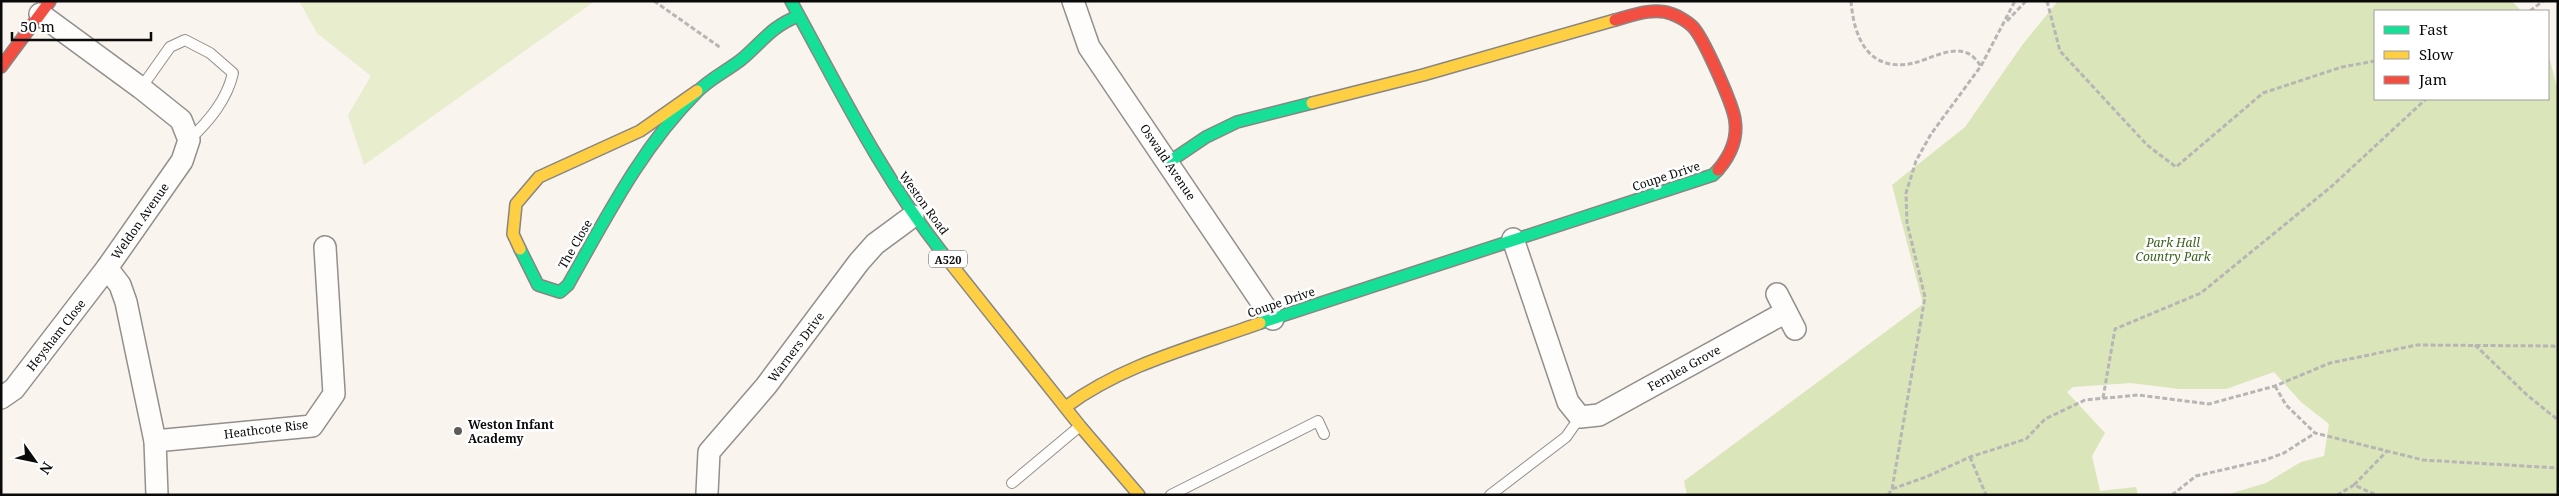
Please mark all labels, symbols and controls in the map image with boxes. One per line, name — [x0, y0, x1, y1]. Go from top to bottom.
scale bar — [12, 10, 151, 42]
legend — [2374, 10, 2549, 100]
text: 50 m — [20, 16, 55, 36]
text: Fast — [2419, 19, 2448, 39]
text: Slow — [2419, 44, 2453, 64]
text: Jam — [2418, 69, 2447, 89]
street label: Oswald Avenue — [1136, 121, 1200, 203]
street label: Coupe Drive — [1630, 157, 1702, 195]
street label: Weston Road — [895, 168, 953, 239]
street label: Weldon Avenue — [107, 179, 173, 263]
street label: The Close — [554, 216, 596, 272]
park label: Park Hall Country Park — [2135, 234, 2212, 265]
road number: A520 — [929, 250, 967, 268]
street label: Coupe Drive — [1245, 283, 1317, 321]
street label: Heysham Close — [23, 296, 89, 374]
street label: Warners Drive — [764, 308, 828, 386]
street label: Fernlea Grove — [1644, 341, 1724, 395]
street label: Heathcote Rise — [223, 415, 309, 443]
place label: Weston Infant Academy — [468, 416, 554, 447]
marker: Weston Infant Academy — [452, 425, 464, 437]
north arrow — [10, 436, 60, 486]
text: N — [35, 459, 57, 478]

